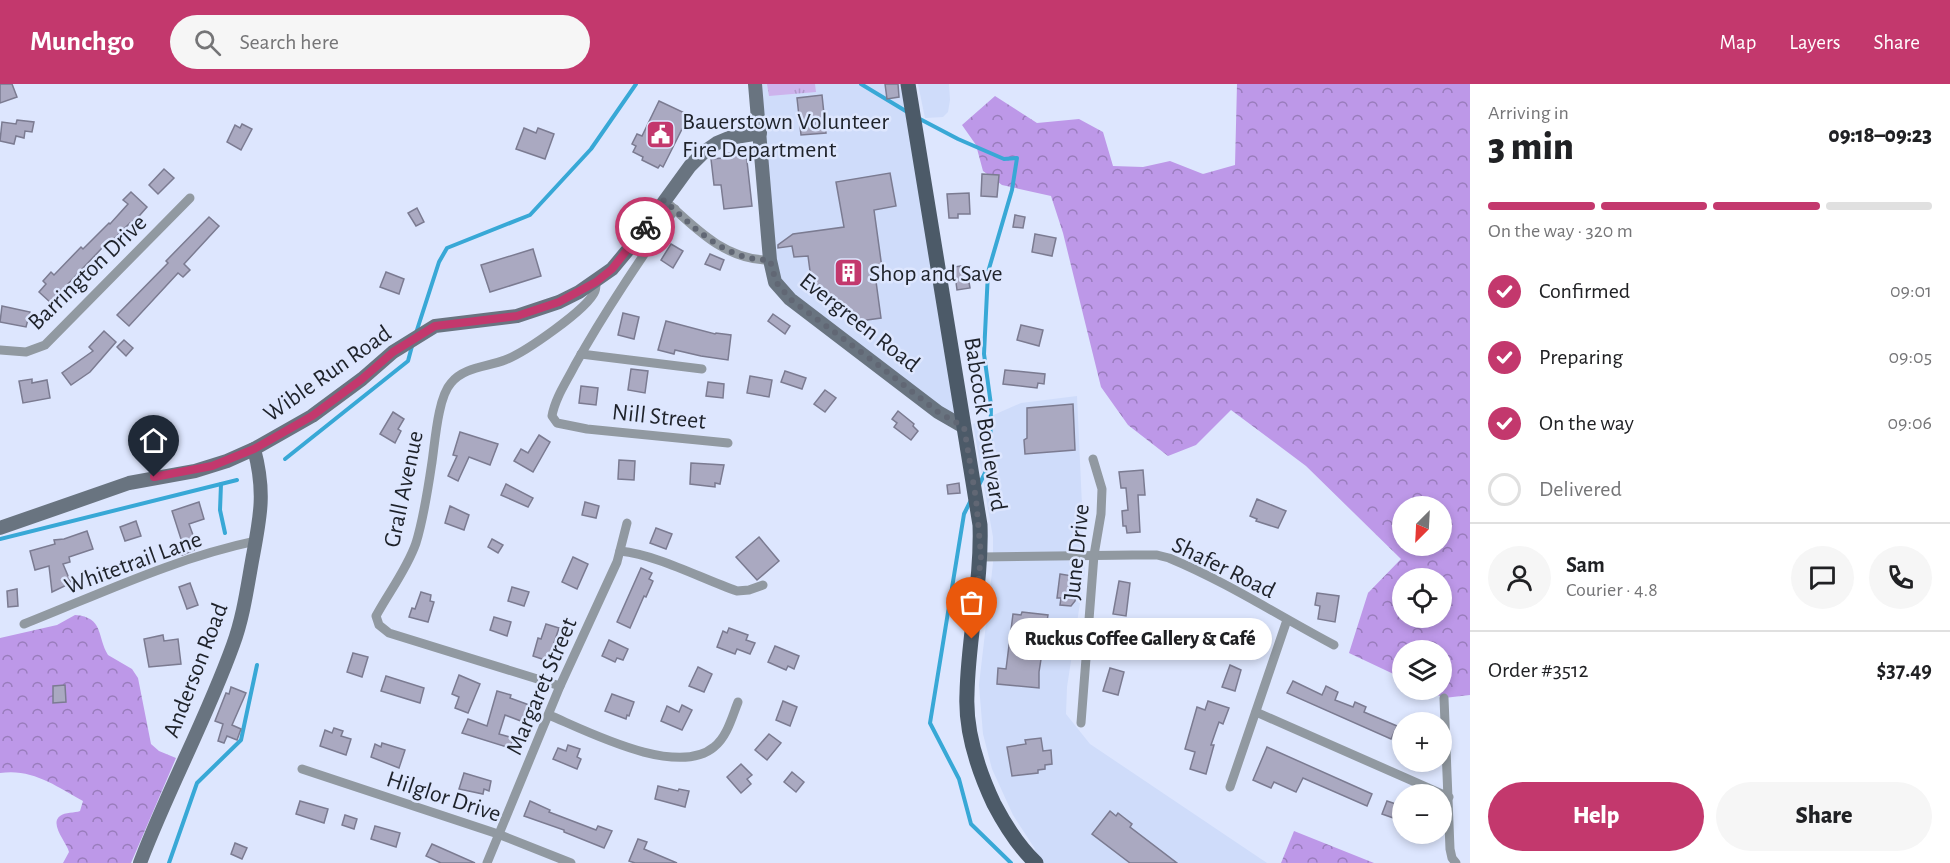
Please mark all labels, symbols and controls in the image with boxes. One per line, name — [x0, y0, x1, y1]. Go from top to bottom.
search box — [170, 15, 590, 69]
icon: search — [191, 26, 224, 59]
text: Munchgo — [30, 28, 134, 56]
text: Search here — [239, 31, 339, 53]
text: Map — [1720, 32, 1756, 53]
text: Layers — [1789, 32, 1840, 53]
text: Share — [1873, 32, 1920, 53]
text: Arriving in — [1488, 103, 1569, 123]
place label: Bauerstown Volunteer Fire Department — [682, 110, 889, 162]
public building icon: Bauerstown Volunteer Fire Department — [645, 119, 677, 151]
text: 09:18–09:23 — [1828, 124, 1932, 146]
text: 3 min — [1488, 128, 1574, 167]
courier — [615, 197, 675, 257]
street label: Barrington Drive — [24, 211, 152, 335]
icon: bike — [629, 211, 662, 244]
text: On the way · 320 m — [1488, 221, 1633, 241]
building icon: Shop and Save — [832, 257, 864, 289]
place label: Shop and Save — [869, 262, 1003, 286]
street label: Evergreen Road — [795, 269, 924, 377]
icon: check — [1488, 275, 1521, 308]
text: Confirmed — [1539, 280, 1630, 302]
text: 09:01 — [1890, 281, 1932, 301]
street label: Wible Run Road — [259, 321, 396, 427]
street label: Babcock Boulevard — [959, 335, 1011, 513]
icon: check — [1488, 341, 1521, 374]
text: Preparing — [1539, 346, 1623, 368]
text: 09:05 — [1889, 347, 1932, 367]
street label: Nill Street — [611, 400, 707, 434]
icon: check — [1488, 407, 1521, 440]
text: On the way — [1539, 412, 1634, 434]
text: 09:06 — [1888, 413, 1932, 433]
pin — [128, 415, 179, 477]
icon: home — [137, 424, 170, 457]
street label: Grall Avenue — [380, 429, 428, 550]
text: Delivered — [1539, 478, 1622, 500]
north arrow — [1392, 496, 1452, 556]
map controls — [1392, 496, 1452, 844]
street label: June Drive — [1060, 503, 1094, 601]
street label: Whitetrail Lane — [62, 527, 205, 599]
street label: Shafer Road — [1168, 533, 1279, 603]
button: person — [1488, 546, 1551, 609]
button: chat — [1791, 546, 1854, 609]
button: phone — [1869, 546, 1932, 609]
text: Sam — [1566, 554, 1605, 576]
button: locate — [1392, 568, 1452, 628]
pin — [946, 577, 997, 639]
text: Courier · 4.8 — [1566, 580, 1658, 600]
icon: bag — [955, 586, 988, 619]
street label: Anderson Road — [159, 600, 233, 741]
street label: Margaret Street — [502, 614, 582, 758]
callout: Ruckus Coffee Gallery & Café — [1008, 618, 1272, 660]
text: Ruckus Coffee Gallery & Café — [1024, 629, 1256, 649]
button: layers — [1392, 640, 1452, 700]
text: Order #3512 — [1488, 659, 1589, 681]
text: $37.49 — [1876, 659, 1932, 681]
button: + — [1392, 712, 1452, 772]
street label: Hilglor Drive — [383, 767, 504, 827]
button: Help — [1488, 782, 1704, 851]
button: Share — [1716, 782, 1932, 851]
button: − — [1392, 784, 1452, 844]

